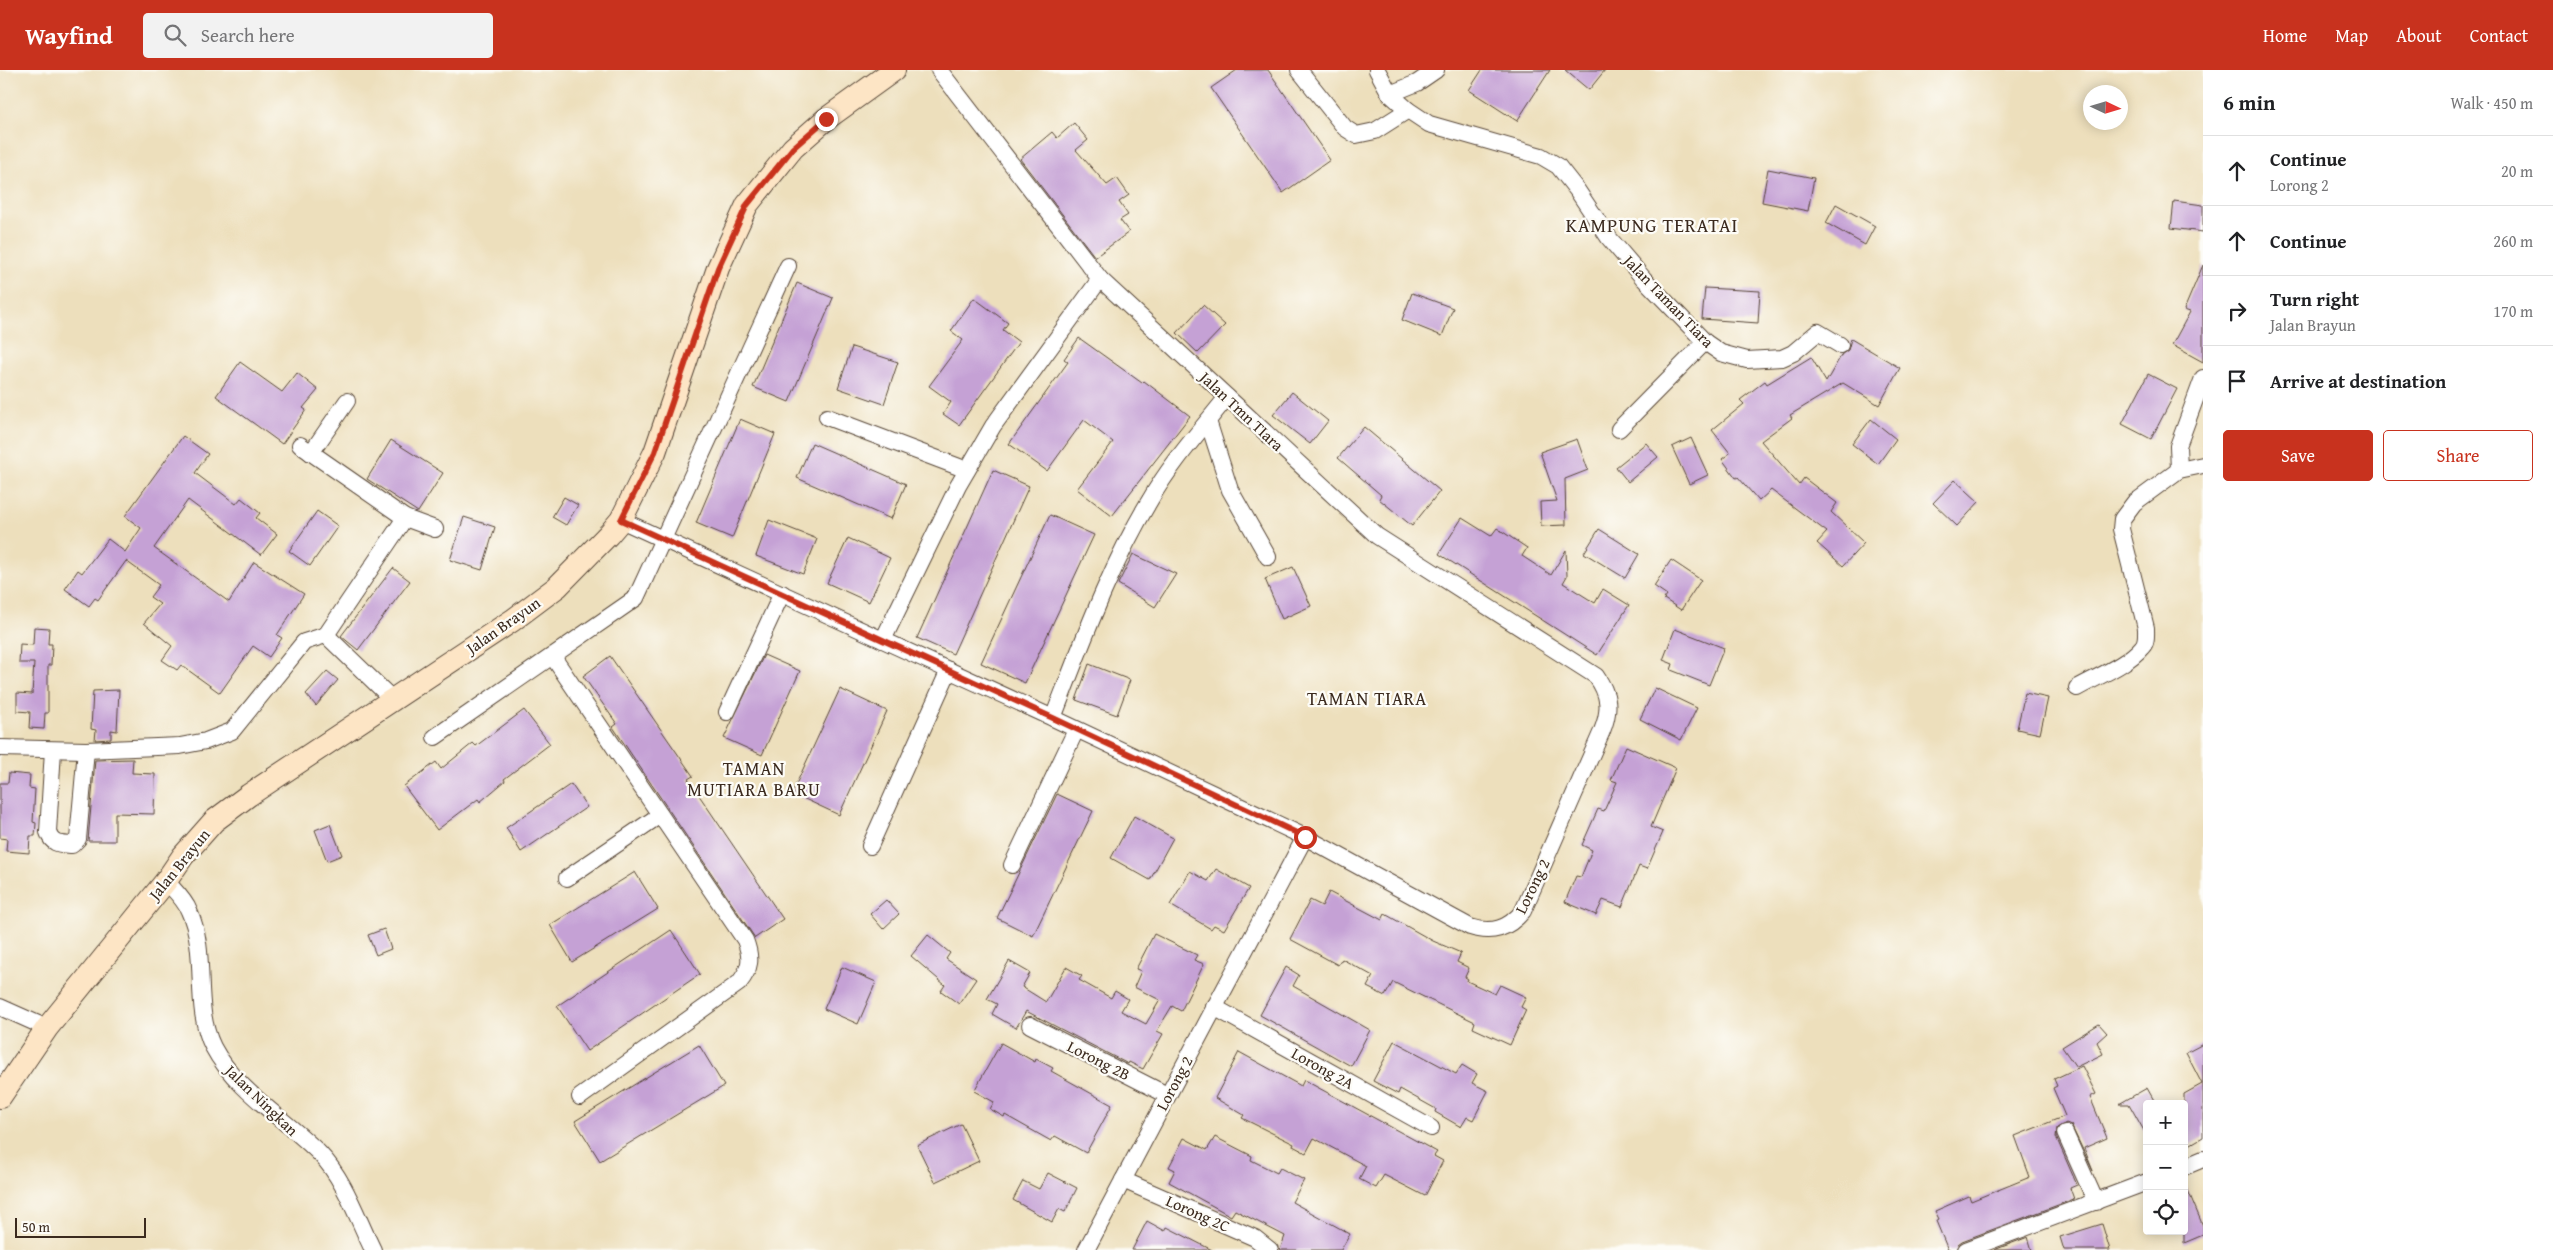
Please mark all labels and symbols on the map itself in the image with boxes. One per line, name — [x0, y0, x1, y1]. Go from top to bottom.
north arrow — [2083, 85, 2128, 130]
route end — [815, 108, 838, 131]
district label: KAMPUNG TERATAI — [1566, 211, 1738, 239]
street label: Jalan Taman Tiara — [1617, 248, 1720, 353]
street label: Jalan Tmn TIara — [1193, 364, 1290, 457]
street label: Jalan Brayun — [459, 591, 545, 661]
district label: TAMAN TIARA — [1307, 685, 1427, 712]
district label: TAMAN MUTIARA BARU — [687, 755, 821, 803]
street label: Jalan Brayun — [141, 823, 215, 906]
route start — [1294, 826, 1317, 849]
street label: Lorong 2 — [1508, 854, 1556, 918]
street label: Lorong 2B — [1063, 1034, 1135, 1086]
street label: Lorong 2A — [1287, 1041, 1359, 1095]
street label: Lorong 2 — [1150, 1051, 1198, 1115]
street label: Jalan Ningkan — [219, 1057, 304, 1141]
street label: Lorong 2C — [1162, 1188, 1234, 1238]
scale bar — [15, 1215, 146, 1238]

